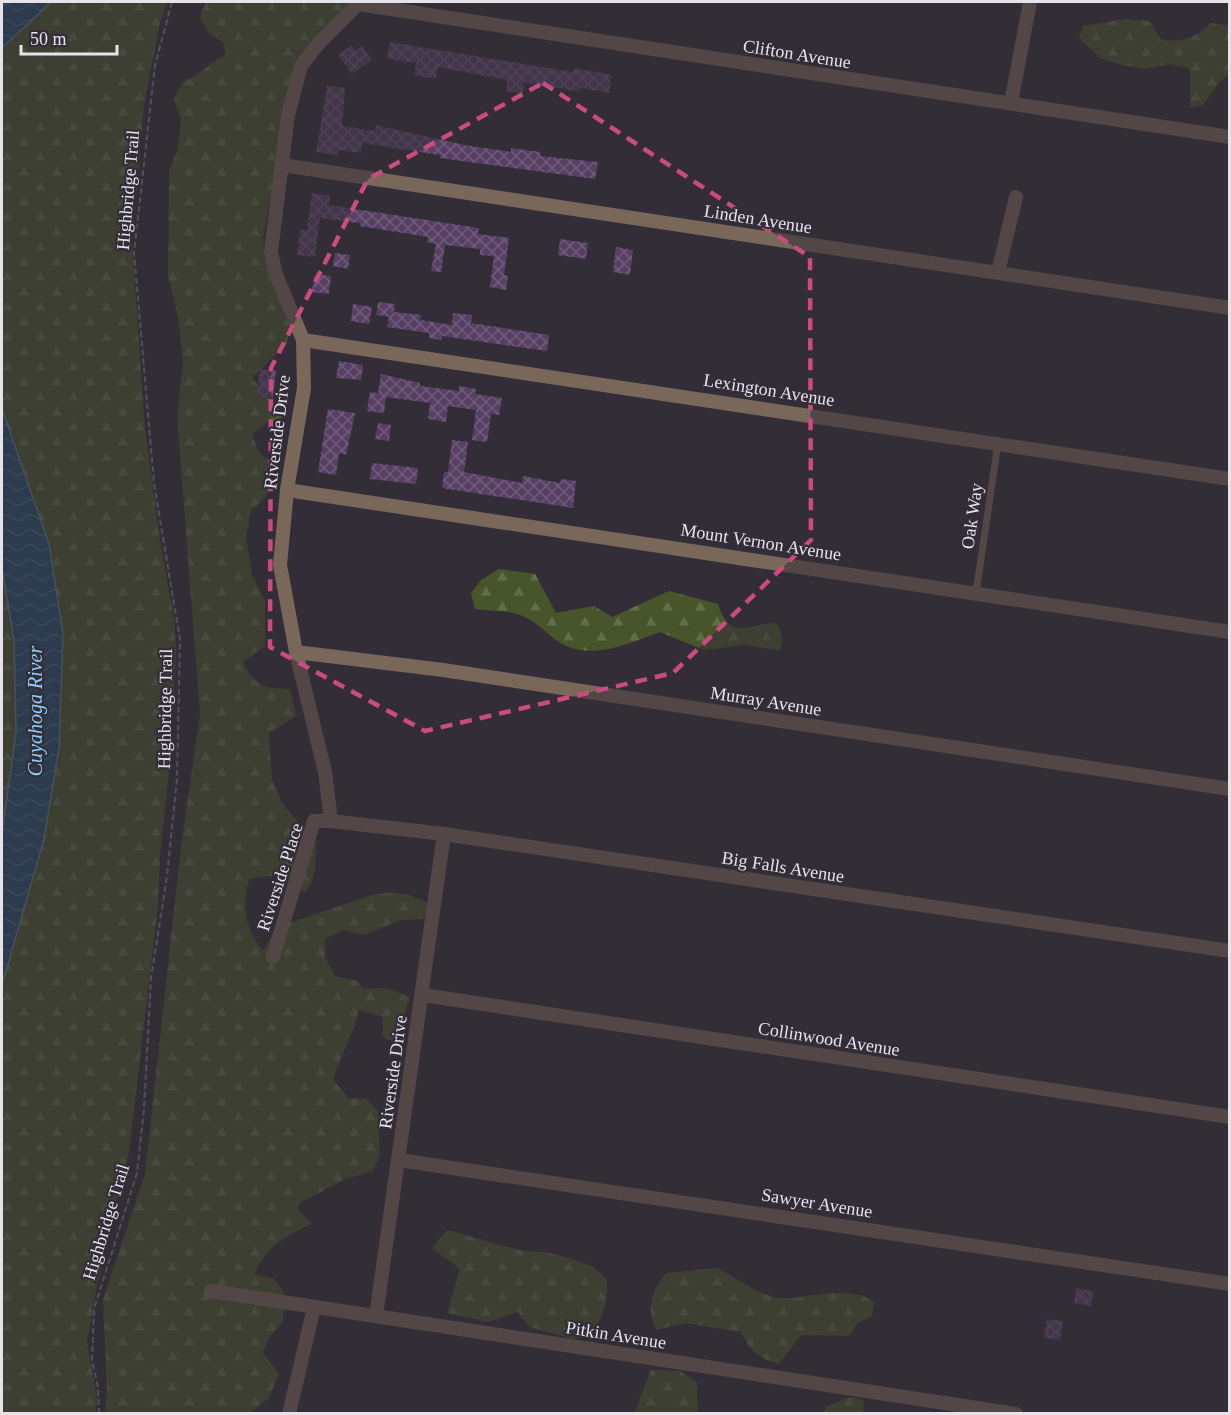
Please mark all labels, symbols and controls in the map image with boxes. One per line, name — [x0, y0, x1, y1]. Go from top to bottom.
scale bar — [21, 18, 117, 56]
text: 50 m — [30, 29, 67, 49]
street label: Clifton Avenue — [742, 36, 852, 72]
street label: Highbridge Trail — [113, 129, 143, 251]
street label: Linden Avenue — [703, 201, 813, 237]
street label: Lexington Avenue — [702, 370, 836, 410]
street label: Riverside Drive — [260, 374, 294, 490]
street label: Oak Way — [957, 482, 987, 550]
street label: Mount Vernon Avenue — [679, 519, 843, 565]
water label: Cuyahoga River — [24, 646, 47, 776]
street label: Highbridge Trail — [154, 649, 176, 769]
street label: Murray Avenue — [709, 682, 823, 720]
street label: Riverside Place — [253, 820, 307, 934]
street label: Big Falls Avenue — [720, 847, 846, 887]
street label: Riverside Drive — [375, 1014, 411, 1130]
street label: Collinwood Avenue — [757, 1018, 901, 1060]
street label: Highbridge Trail — [79, 1161, 133, 1283]
street label: Sawyer Avenue — [760, 1184, 874, 1222]
street label: Pitkin Avenue — [564, 1317, 668, 1353]

